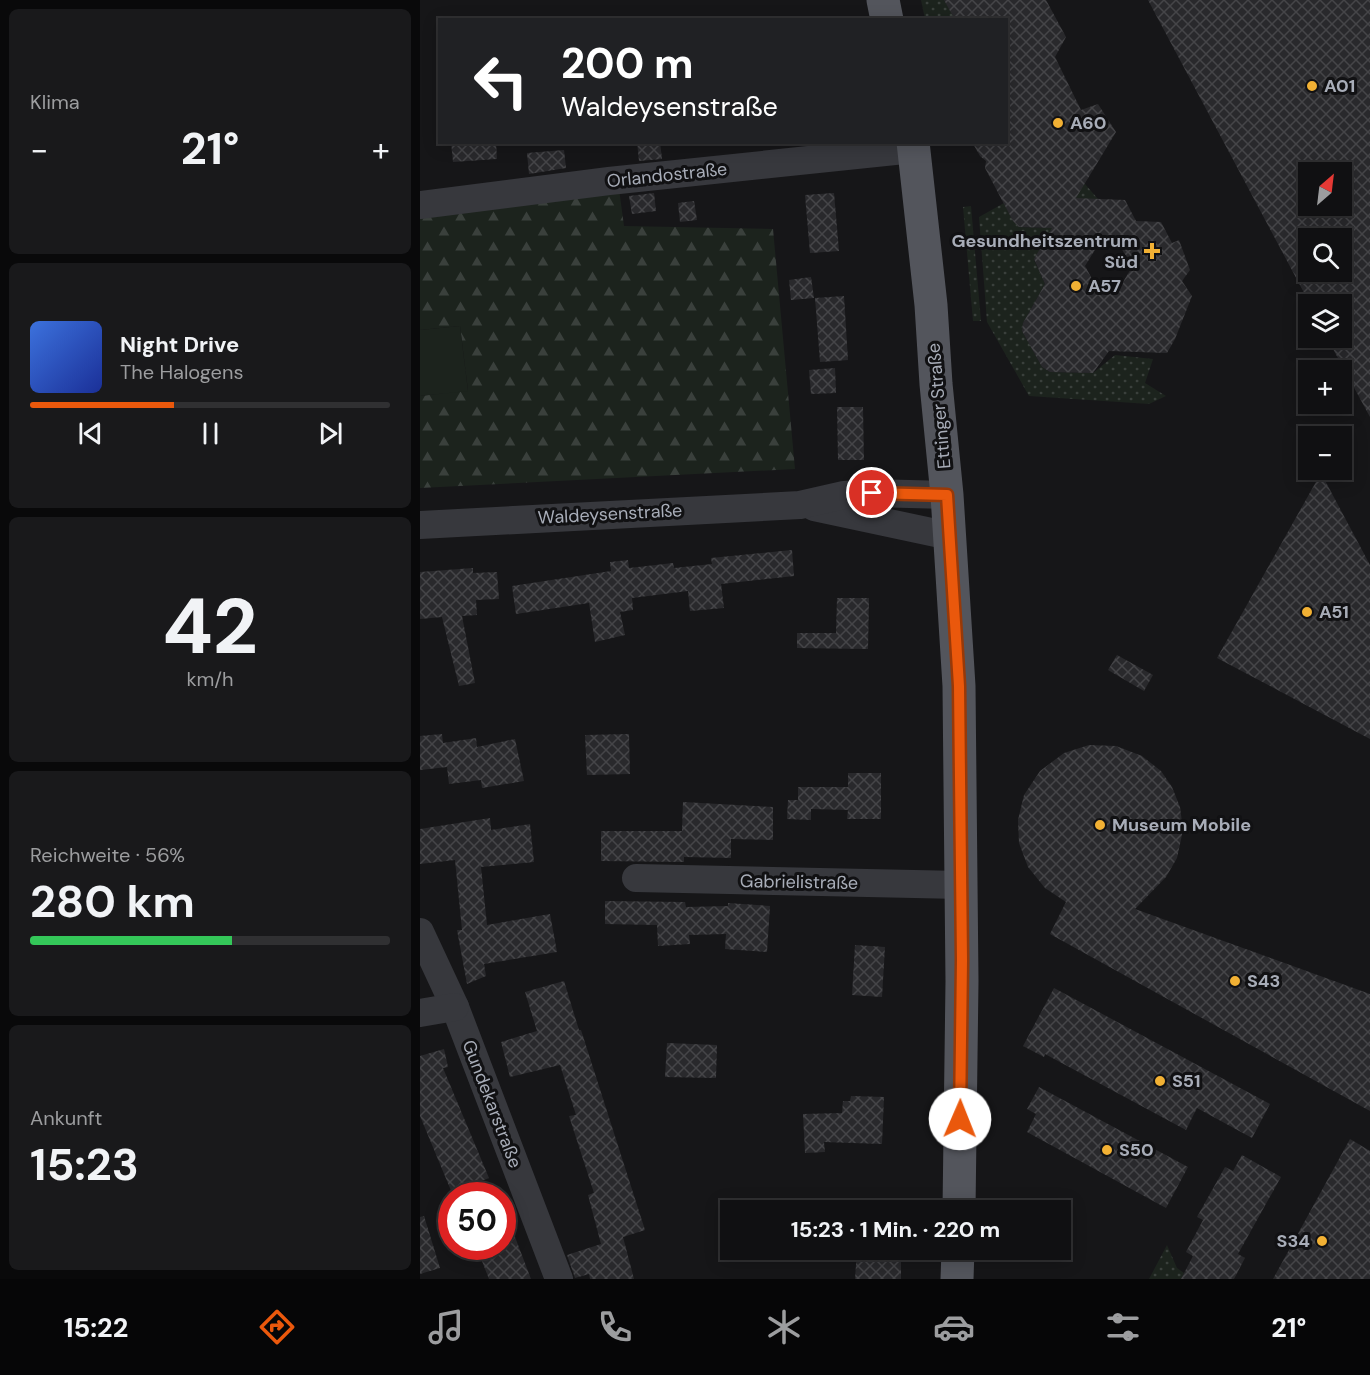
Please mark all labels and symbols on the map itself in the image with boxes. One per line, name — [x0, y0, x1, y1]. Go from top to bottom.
place label: A01 — [1324, 74, 1355, 98]
marker: A01 — [1305, 79, 1319, 93]
place label: A60 — [1070, 111, 1106, 135]
marker: A60 — [1051, 116, 1065, 130]
street label: Orlandostraße — [606, 157, 728, 193]
north arrow — [1298, 162, 1352, 216]
place label: Gesundheitszentrum Süd — [951, 229, 1138, 274]
marker: Gesundheitszentrum Süd — [1143, 242, 1161, 260]
place label: A57 — [1088, 274, 1121, 298]
marker: A57 — [1069, 279, 1083, 293]
street label: Ettinger Straße — [922, 342, 956, 470]
pin — [846, 467, 897, 518]
street label: Waldeysenstraße — [537, 498, 683, 530]
place label: A51 — [1319, 600, 1349, 624]
marker: A51 — [1300, 605, 1314, 619]
place label: Museum Mobile — [1112, 813, 1251, 837]
marker: Museum Mobile — [1093, 818, 1107, 832]
street label: Gabrielistraße — [740, 869, 858, 895]
place label: S43 — [1247, 969, 1280, 993]
marker: S43 — [1228, 974, 1242, 988]
street label: Gundekarstraße — [457, 1037, 527, 1171]
place label: S51 — [1172, 1069, 1201, 1093]
marker: S51 — [1153, 1074, 1167, 1088]
position arrow — [928, 1087, 992, 1151]
place label: S50 — [1119, 1138, 1154, 1162]
marker: S50 — [1100, 1143, 1114, 1157]
speed limit sign: 50 — [438, 1182, 516, 1260]
place label: S34 — [1277, 1229, 1310, 1253]
marker: S34 — [1315, 1234, 1329, 1248]

